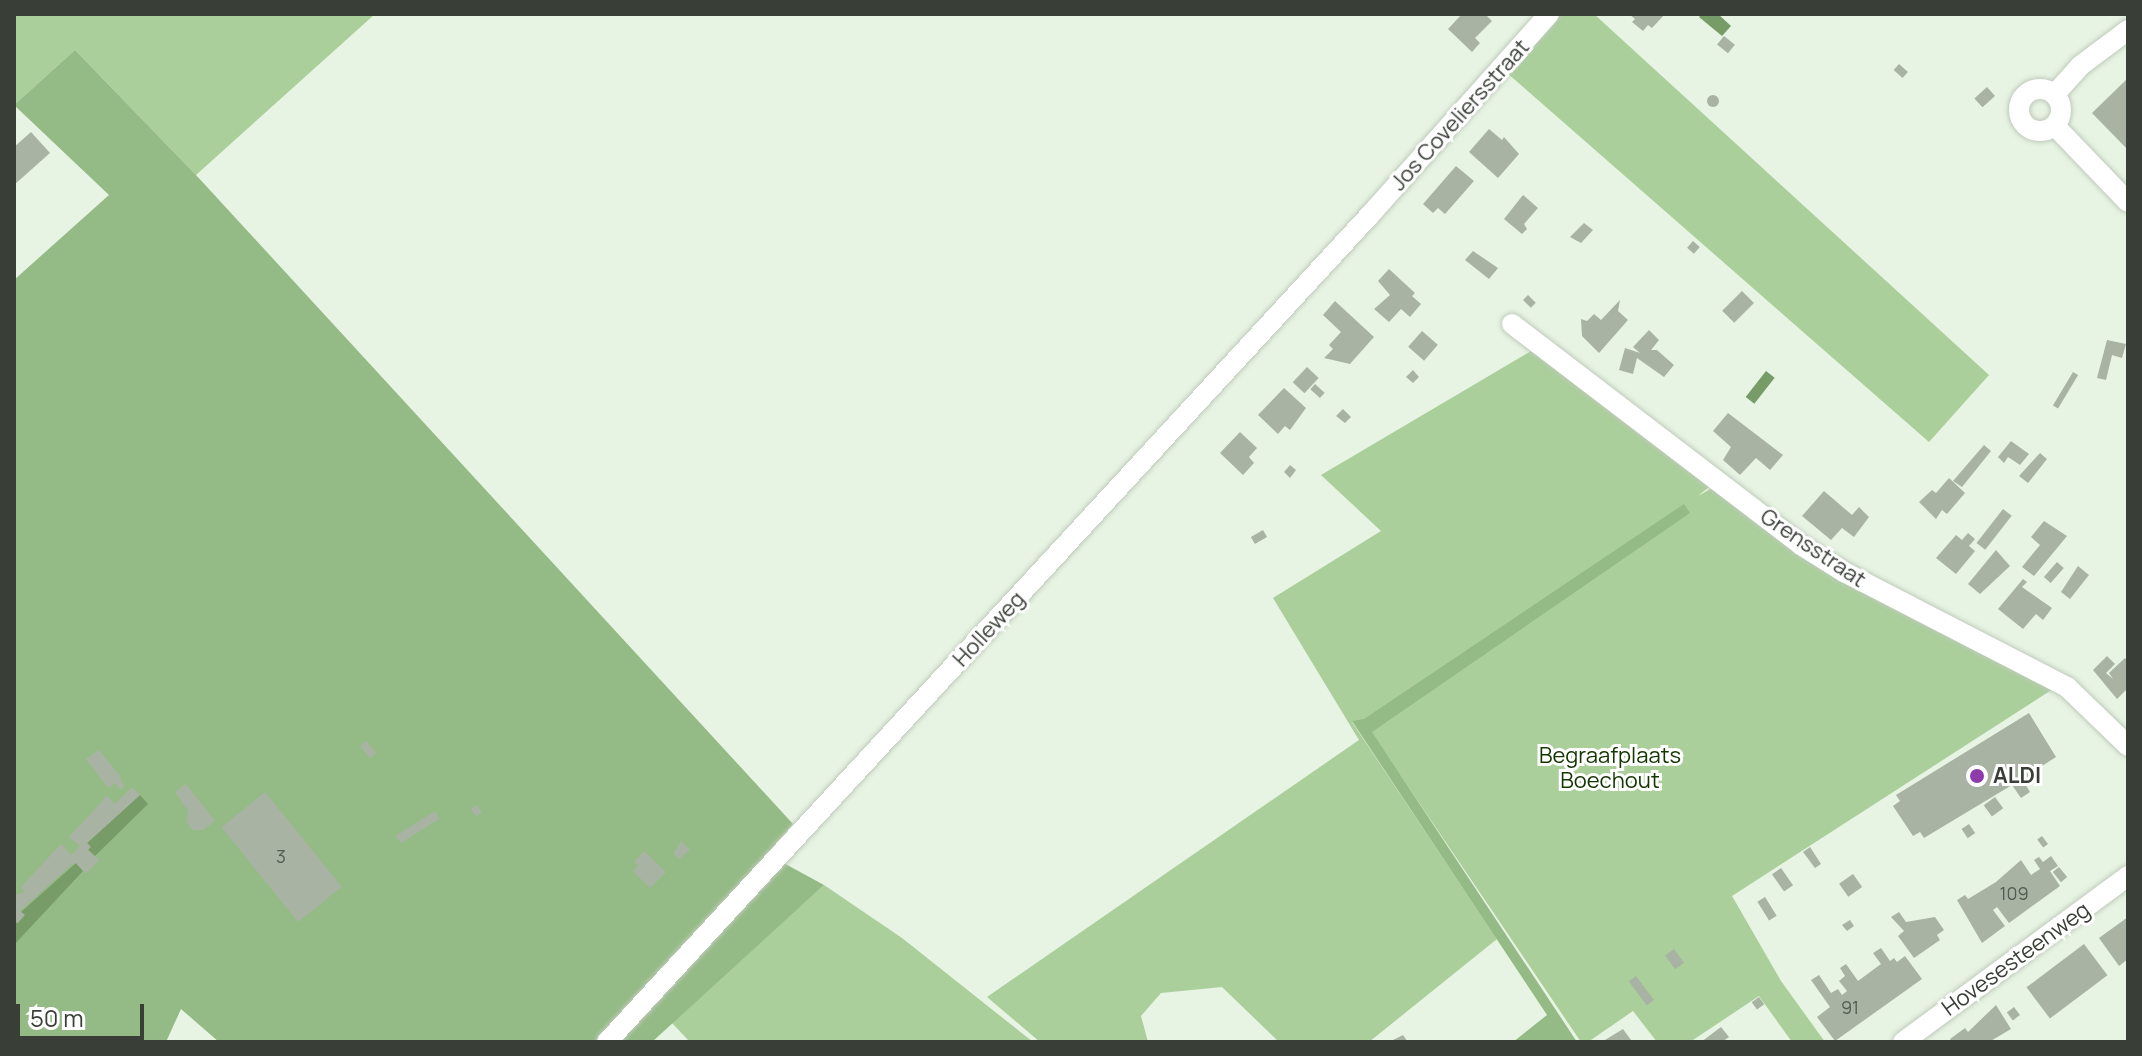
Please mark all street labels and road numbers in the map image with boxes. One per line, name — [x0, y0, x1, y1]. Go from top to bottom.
street label: Jos Coveliersstraat — [1385, 34, 1535, 196]
street label: Grensstraat — [1755, 503, 1871, 593]
street label: Holleweg — [948, 586, 1030, 672]
street label: Hovesesteenweg — [1937, 896, 2095, 1022]

